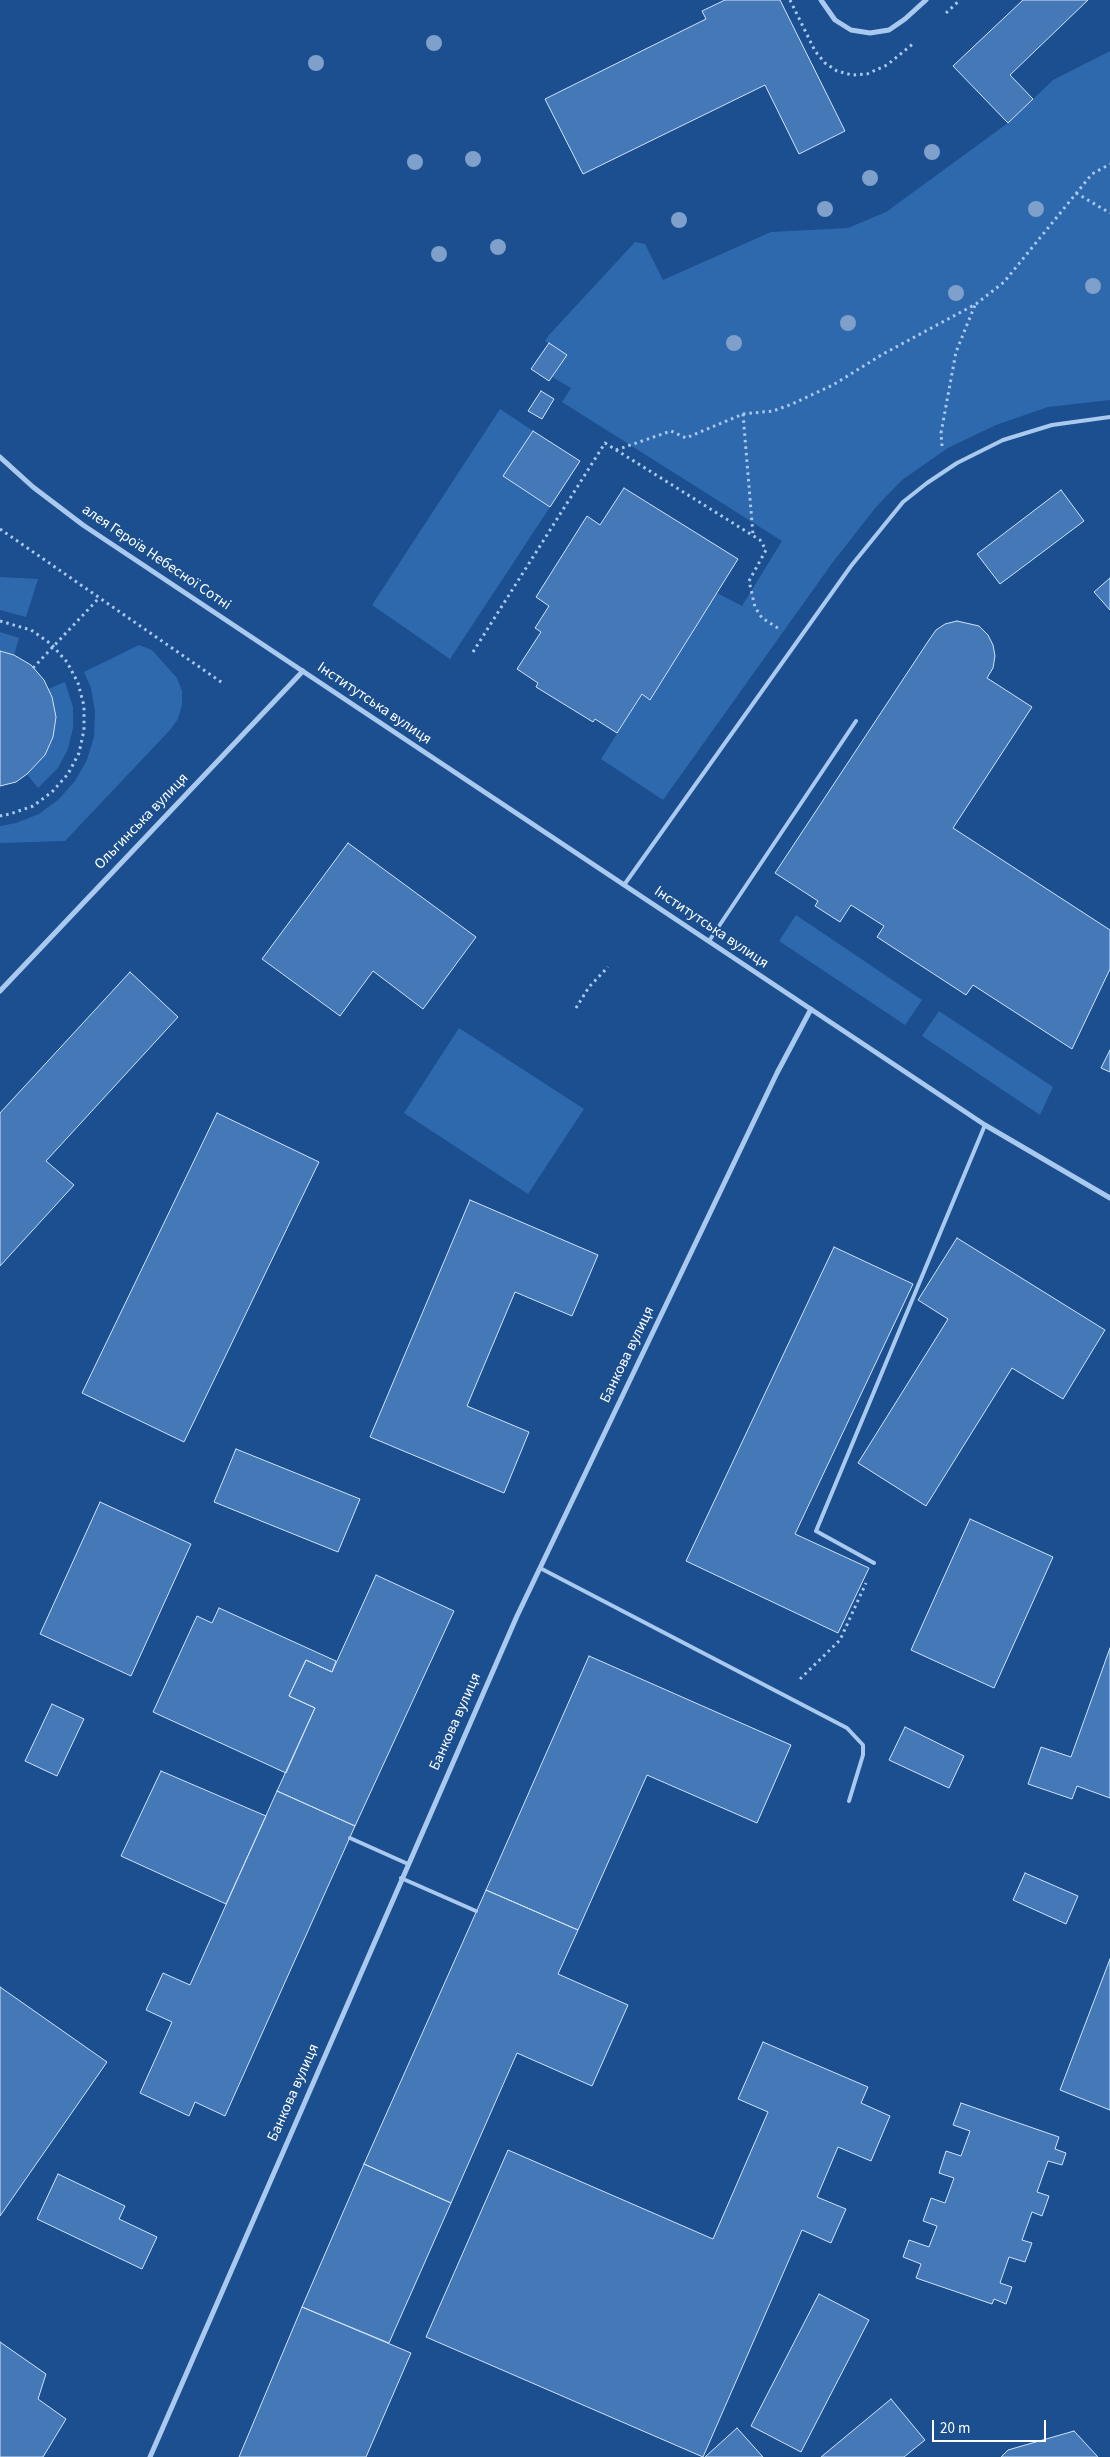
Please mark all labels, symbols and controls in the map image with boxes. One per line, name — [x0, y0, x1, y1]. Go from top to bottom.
street label: алея Героїв Небесної Сотні — [78, 501, 234, 615]
street label: Інститутська вулиця — [313, 659, 435, 749]
street label: Ольгинська вулиця — [91, 770, 193, 874]
street label: Інститутська вулиця — [650, 883, 772, 973]
street label: Банкова вулиця — [597, 1304, 659, 1406]
street label: Банкова вулиця — [426, 1670, 486, 1774]
street label: Банкова вулиця — [264, 2041, 324, 2145]
scale bar — [935, 2410, 1049, 2442]
text: 20 m — [940, 2418, 970, 2439]

